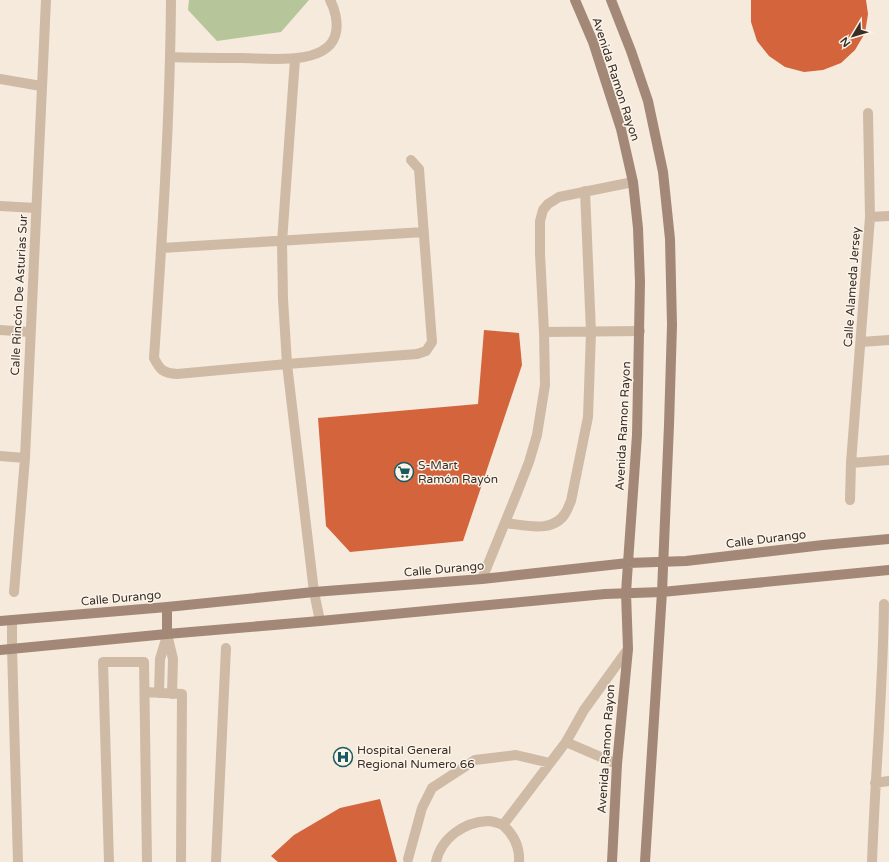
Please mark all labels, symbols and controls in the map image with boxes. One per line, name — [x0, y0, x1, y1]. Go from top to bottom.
street label: Avenida Ramon Rayon — [589, 15, 643, 143]
north arrow — [833, 16, 873, 56]
text: N — [838, 34, 853, 49]
street label: Calle Rincón De Asturias Sur — [8, 214, 30, 376]
street label: Calle Alameda Jersey — [841, 226, 863, 348]
street label: Avenida Ramon Rayon — [613, 361, 633, 491]
place label: S-Mart Ramón Rayón — [418, 458, 498, 486]
supermarket icon: S-Mart Ramón Rayón — [393, 461, 415, 483]
street label: Calle Durango — [725, 527, 807, 551]
street label: Calle Durango — [403, 559, 485, 579]
street label: Calle Durango — [80, 588, 162, 608]
street label: Avenida Ramon Rayon — [595, 684, 617, 814]
place label: Hospital General Regional Numero 66 — [357, 743, 475, 771]
hospital icon: Hospital General Regional Numero 66 — [332, 746, 354, 768]

